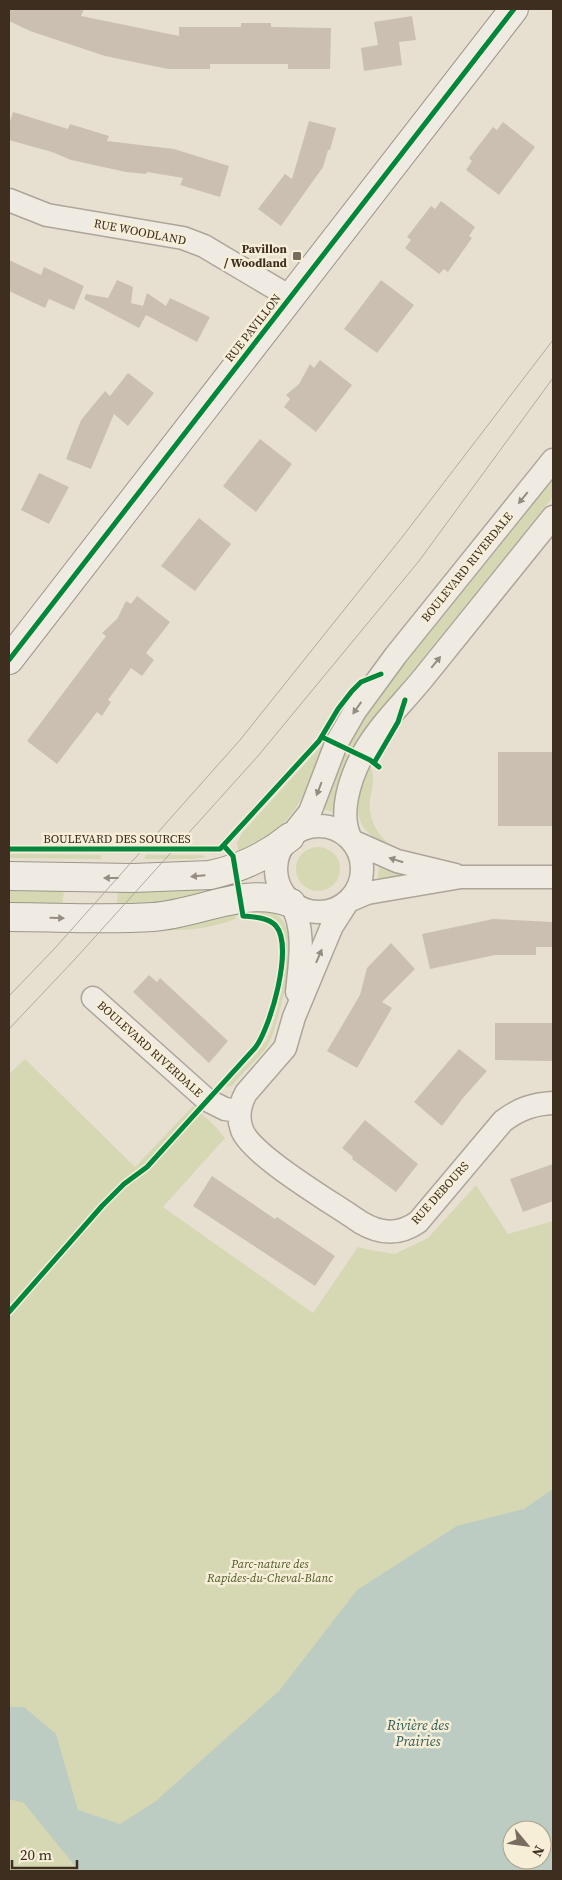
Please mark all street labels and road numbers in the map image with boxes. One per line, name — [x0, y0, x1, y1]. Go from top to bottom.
street label: RUE WOODLAND — [92, 215, 188, 249]
street label: RUE PAVILLON — [221, 291, 285, 365]
street label: BOULEVARD RIVERDALE — [418, 509, 516, 625]
street label: BOULEVARD DES SOURCES — [43, 831, 191, 847]
street label: BOULEVARD RIVERDALE — [94, 997, 206, 1101]
street label: RUE DEBOURS — [407, 1158, 473, 1228]

